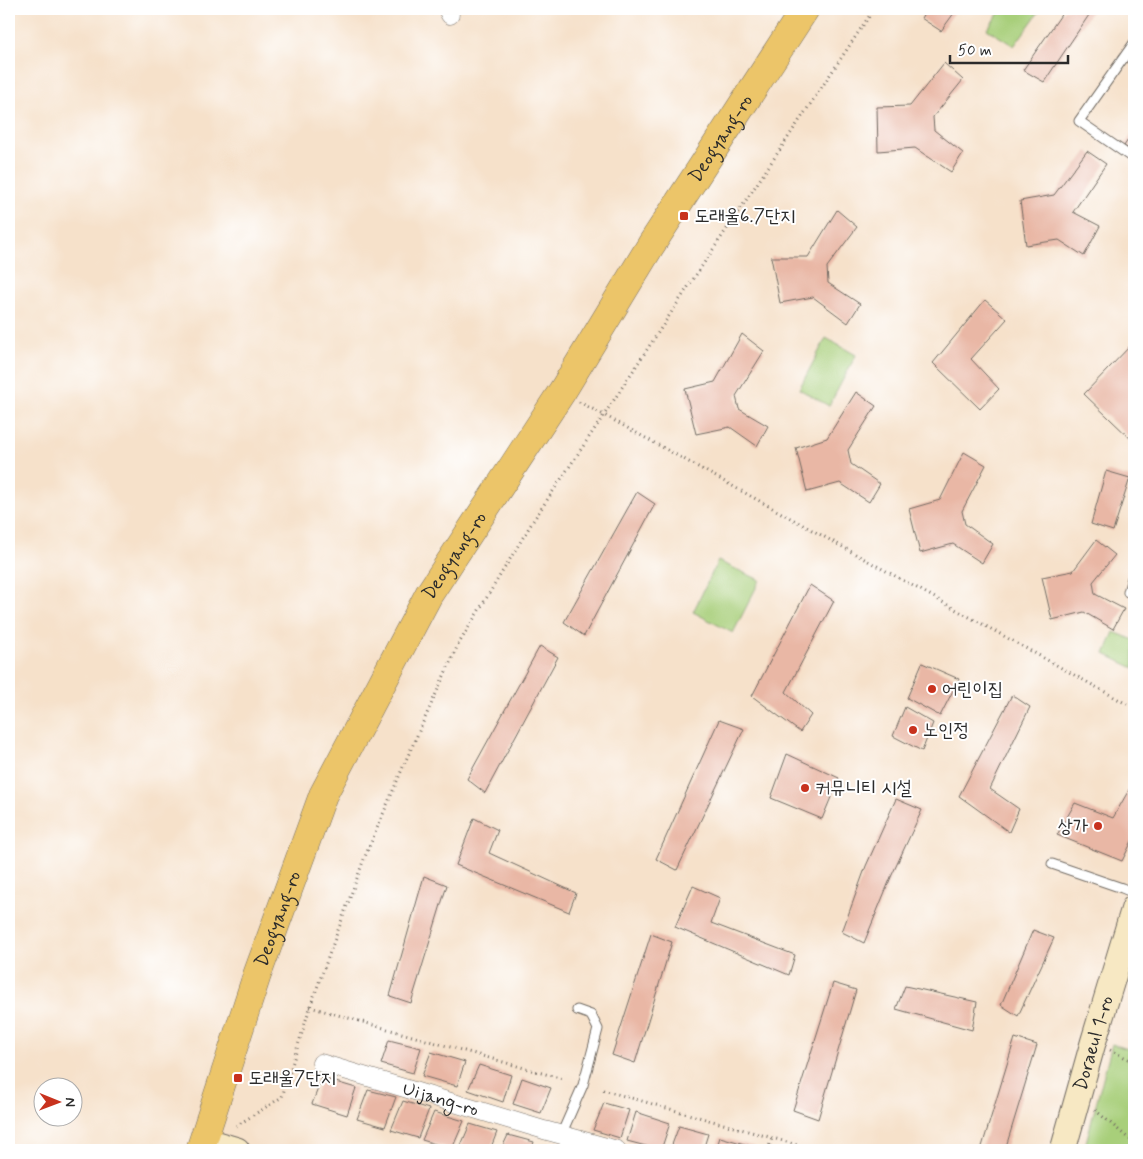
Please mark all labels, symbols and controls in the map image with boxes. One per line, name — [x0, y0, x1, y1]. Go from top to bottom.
scale bar — [950, 32, 1068, 64]
text: 50 m — [958, 41, 992, 61]
street label: Deogyang-ro — [683, 90, 758, 187]
place label: 도래울6.7단지 — [694, 204, 796, 229]
marker: 도래울6.7단지 — [678, 210, 690, 222]
street label: Deogyang-ro — [416, 507, 492, 604]
place label: 어린이집 — [942, 677, 1003, 702]
marker: 어린이집 — [926, 683, 938, 695]
place label: 노인정 — [923, 718, 969, 743]
marker: 노인정 — [907, 724, 919, 736]
place label: 커뮤니티 시설 — [815, 776, 912, 801]
marker: 커뮤니티 시설 — [799, 782, 811, 794]
place label: 상가 — [1057, 814, 1089, 839]
marker: 상가 — [1092, 820, 1104, 832]
street label: Deogyang-ro — [249, 867, 307, 970]
street label: Doraeul 1-ro — [1068, 993, 1119, 1094]
place label: 도래울7단지 — [248, 1066, 336, 1091]
marker: 도래울7단지 — [232, 1072, 244, 1084]
north arrow — [32, 1076, 82, 1126]
street label: Uijang-ro — [400, 1076, 482, 1122]
text: N — [61, 1097, 79, 1107]

